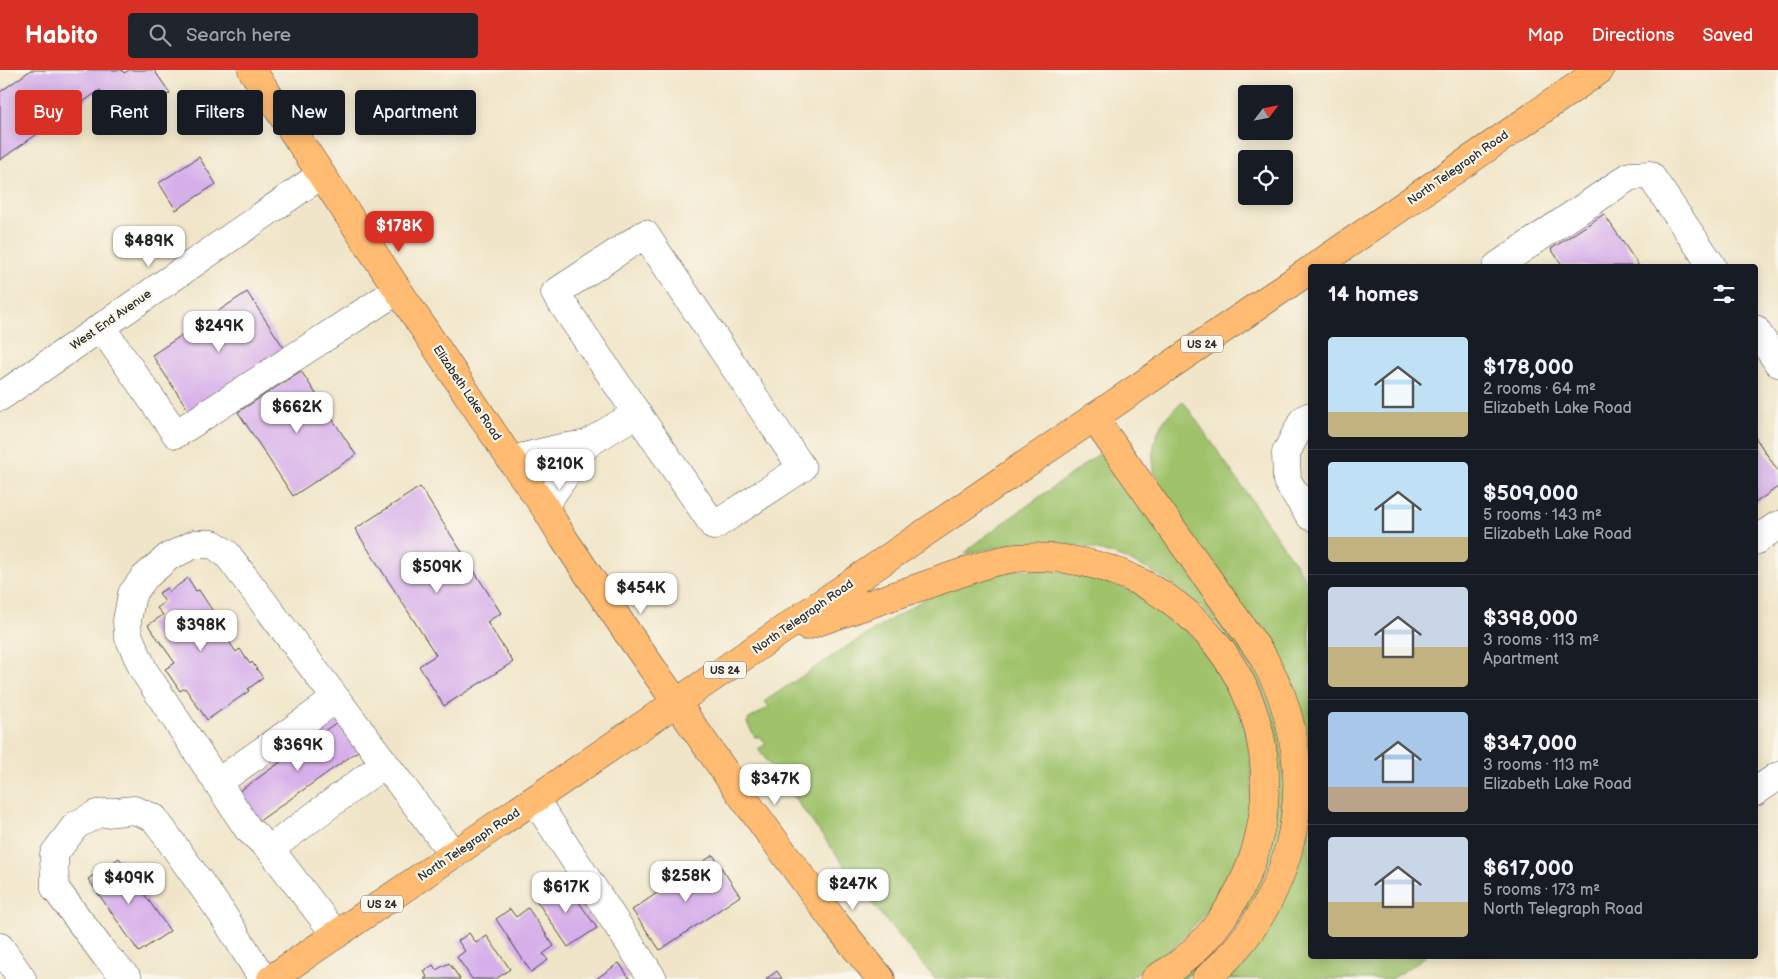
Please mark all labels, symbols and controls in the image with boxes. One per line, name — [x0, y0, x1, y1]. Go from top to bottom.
search box — [128, 13, 478, 58]
text: Habito — [25, 21, 98, 50]
icon: search — [146, 21, 174, 49]
text: Search here — [186, 24, 291, 47]
text: Map — [1528, 25, 1564, 46]
text: Directions — [1592, 25, 1674, 46]
text: Saved — [1702, 25, 1753, 46]
north arrow — [1238, 85, 1292, 140]
map controls — [1238, 85, 1293, 205]
chip: Buy — [15, 90, 82, 135]
chip: Rent — [92, 90, 167, 135]
chip: Filters — [177, 90, 263, 135]
chip: New — [273, 90, 345, 135]
chip: Apartment — [355, 90, 476, 135]
street label: North Telegraph Road — [1405, 127, 1512, 209]
button: locate — [1238, 150, 1293, 205]
pin: $178K — [364, 210, 434, 253]
text: $178K — [376, 217, 422, 236]
pin: $489K — [114, 226, 184, 268]
text: $489K — [124, 232, 174, 251]
icon: filters — [1710, 280, 1738, 308]
text: 14 homes — [1328, 282, 1419, 307]
street label: West End Avenue — [68, 287, 154, 353]
pin: $249K — [184, 310, 254, 353]
text: $249K — [194, 317, 244, 336]
road number: US 24 — [1181, 336, 1223, 352]
street label: Elizabeth Lake Road — [430, 343, 504, 444]
text: $178,000 — [1483, 355, 1574, 380]
icon: home — [1368, 357, 1428, 417]
text: 2 rooms · 64 m² — [1483, 380, 1596, 399]
pin: $662K — [262, 392, 332, 434]
text: $662K — [272, 398, 322, 417]
text: Elizabeth Lake Road — [1483, 399, 1632, 418]
pin: $210K — [525, 448, 595, 491]
text: $210K — [536, 455, 584, 474]
text: $509,000 — [1483, 481, 1578, 506]
icon: home — [1368, 482, 1428, 542]
text: 5 rooms · 143 m² — [1483, 506, 1602, 525]
text: Elizabeth Lake Road — [1483, 525, 1632, 544]
pin: $509K — [402, 552, 472, 594]
text: $509K — [412, 558, 462, 577]
pin: $454K — [606, 572, 676, 615]
street label: North Telegraph Road — [750, 576, 857, 658]
text: $454K — [616, 579, 666, 598]
text: $398,000 — [1483, 606, 1578, 631]
icon: home — [1368, 607, 1428, 667]
pin: $398K — [166, 610, 236, 652]
text: $398K — [176, 616, 226, 635]
text: 3 rooms · 113 m² — [1483, 631, 1599, 650]
text: Apartment — [1483, 650, 1559, 669]
road number: US 24 — [704, 662, 746, 678]
pin: $369K — [263, 730, 333, 772]
text: $347,000 — [1483, 731, 1577, 756]
icon: home — [1368, 732, 1428, 792]
text: $369K — [273, 736, 323, 755]
text: 3 rooms · 113 m² — [1483, 756, 1599, 775]
pin: $347K — [740, 764, 810, 806]
text: $347K — [750, 770, 800, 789]
text: Elizabeth Lake Road — [1483, 775, 1632, 794]
street label: North Telegraph Road — [415, 805, 523, 885]
text: $617,000 — [1483, 856, 1574, 881]
icon: home — [1368, 857, 1428, 917]
pin: $258K — [651, 860, 721, 903]
pin: $409K — [94, 862, 164, 905]
text: $258K — [661, 867, 711, 886]
pin: $247K — [818, 868, 888, 911]
text: $409K — [104, 869, 154, 888]
pin: $617K — [531, 872, 601, 914]
text: $247K — [829, 875, 877, 894]
text: $617K — [543, 878, 589, 897]
text: 5 rooms · 173 m² — [1483, 881, 1600, 900]
road number: US 24 — [361, 896, 403, 912]
text: North Telegraph Road — [1483, 900, 1643, 919]

